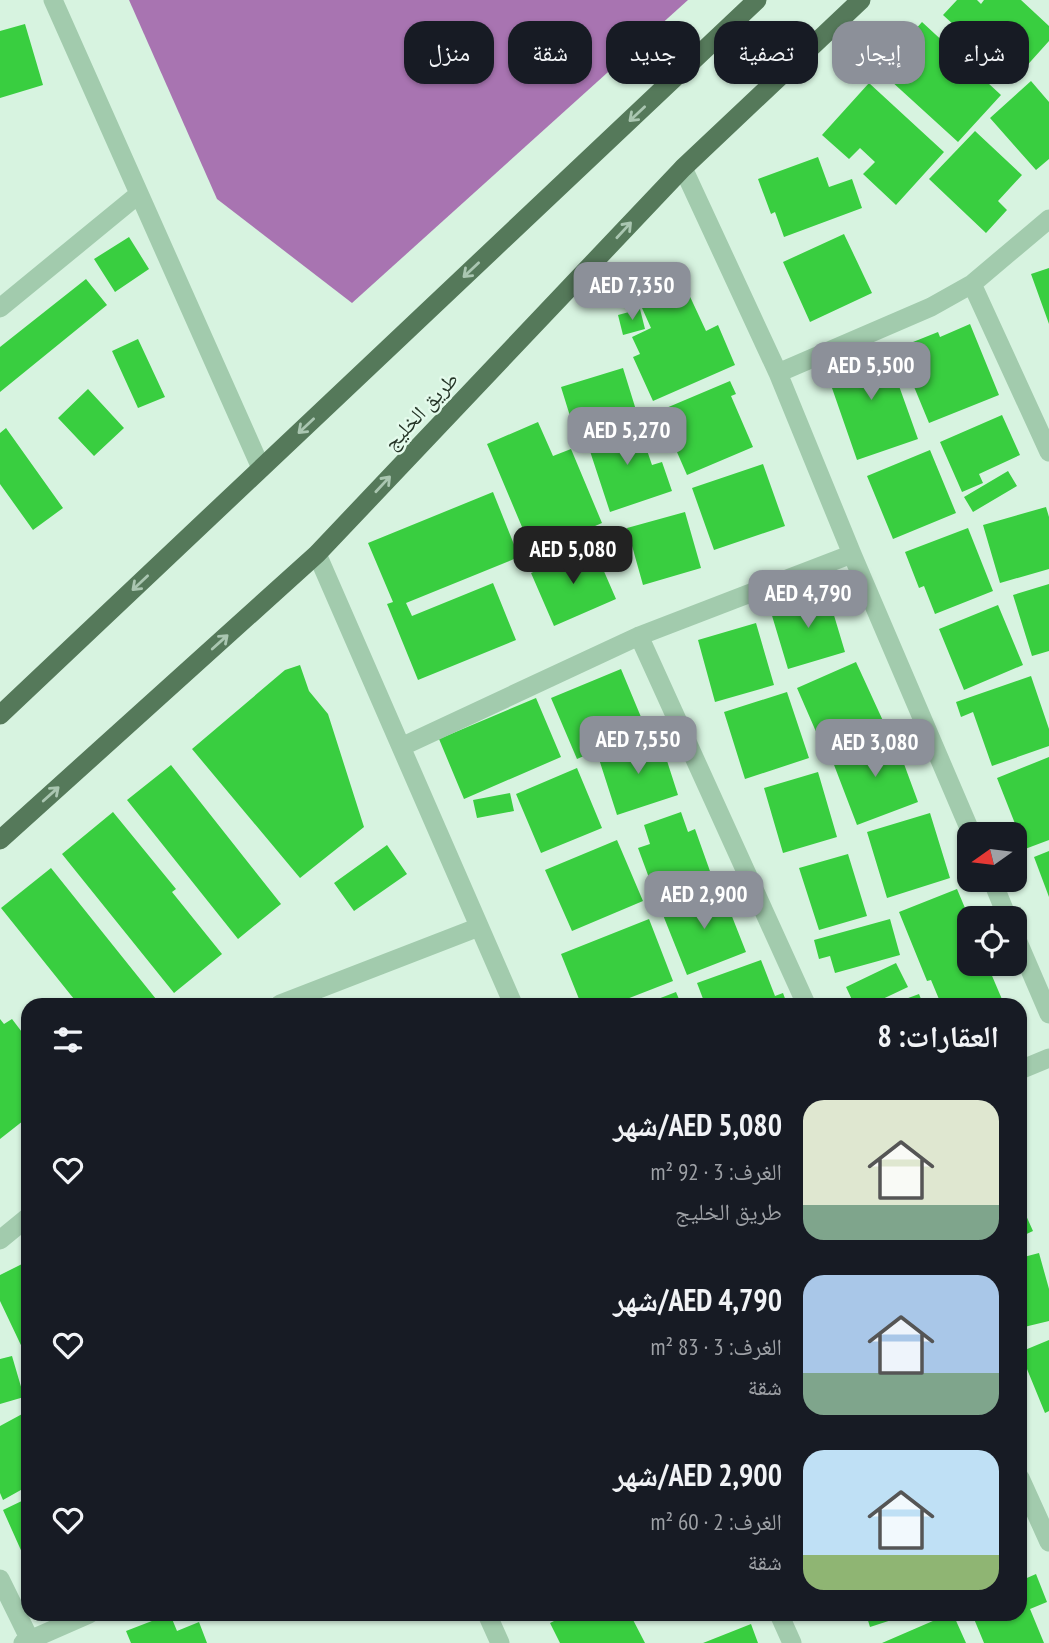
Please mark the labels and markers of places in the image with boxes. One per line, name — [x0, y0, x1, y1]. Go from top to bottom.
pin: AED 7,350 — [552, 262, 712, 322]
pin: AED 5,500 — [791, 342, 951, 402]
pin: AED 5,270 — [547, 407, 707, 467]
pin: AED 5,080 — [493, 526, 653, 586]
pin: AED 4,790 — [728, 570, 888, 630]
pin: AED 7,550 — [558, 716, 718, 776]
pin: AED 3,080 — [795, 720, 955, 779]
pin: AED 2,900 — [624, 872, 784, 931]

